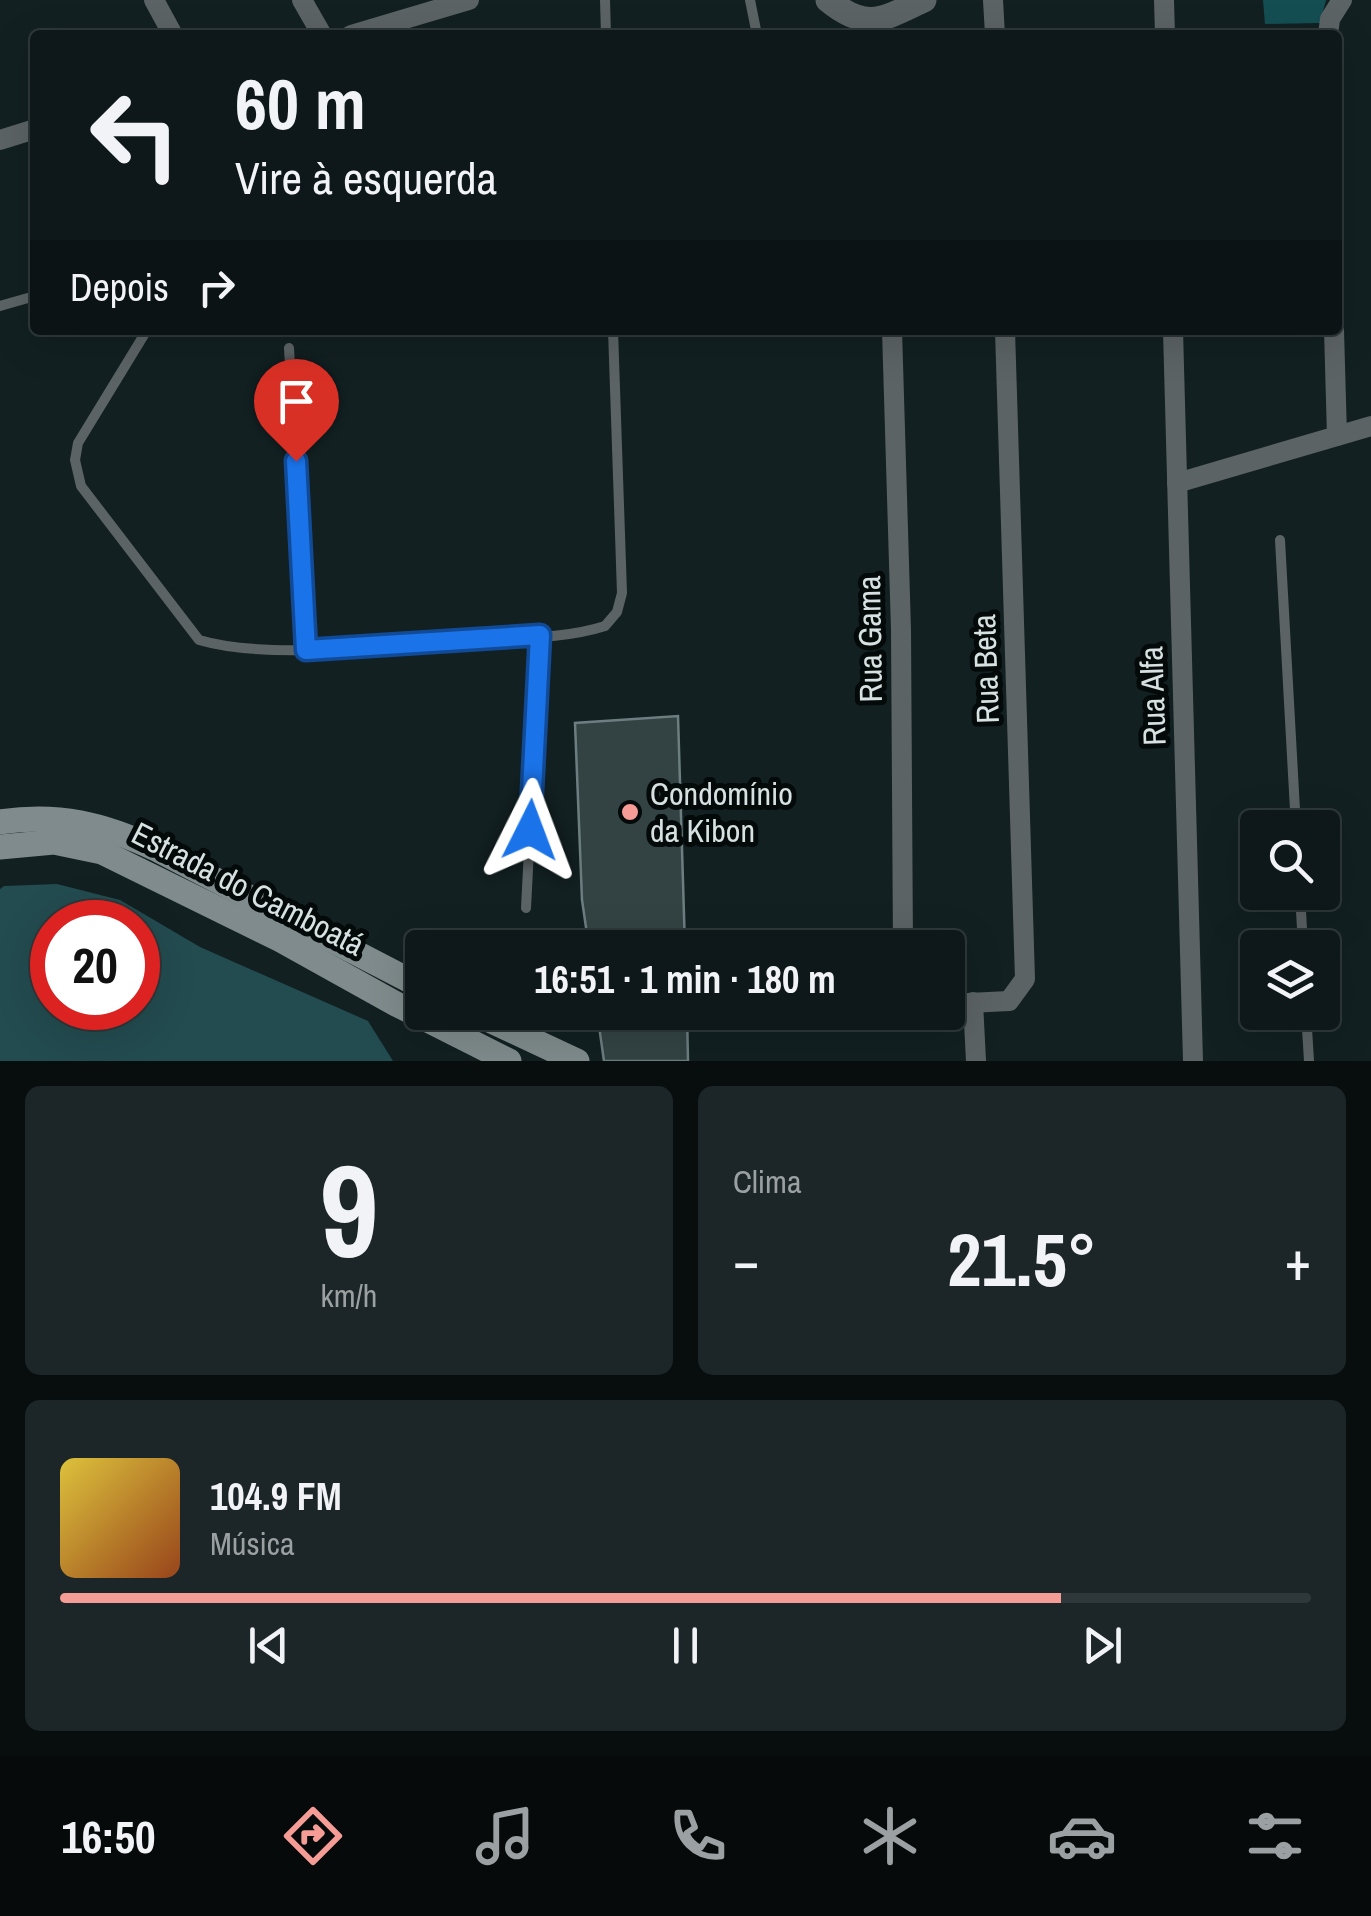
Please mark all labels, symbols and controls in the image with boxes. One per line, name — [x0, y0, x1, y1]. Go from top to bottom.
text: 60 m — [235, 57, 366, 151]
icon: left — [70, 70, 200, 200]
text: Vire à esquerda — [235, 147, 497, 208]
icon: right — [189, 260, 244, 315]
text: Depois — [70, 262, 169, 313]
pin — [254, 359, 339, 462]
icon: arrive — [269, 374, 324, 429]
street label: Rua Gama — [847, 575, 892, 703]
street label: Rua Beta — [962, 613, 1009, 724]
street label: Rua Alfa — [1129, 645, 1176, 746]
place label: Condomínio da Kibon — [650, 772, 793, 852]
position arrow — [478, 778, 582, 882]
marker: Condomínio da Kibon — [619, 801, 641, 823]
map controls — [1240, 810, 1340, 1030]
button: search — [1240, 810, 1340, 910]
street label: Estrada do Camboatá — [125, 811, 372, 966]
speed limit sign: 20 — [30, 900, 160, 1030]
button: layers — [1240, 930, 1340, 1030]
text: 16:51 · 1 min · 180 m — [534, 954, 836, 1005]
text: 9 — [319, 1121, 379, 1297]
text: Clima — [733, 1160, 802, 1203]
text: 21.5° — [947, 1208, 1097, 1309]
text: − — [733, 1223, 759, 1297]
text: + — [1285, 1223, 1311, 1297]
text: km/h — [321, 1274, 377, 1317]
text: 104.9 FM — [210, 1471, 342, 1522]
text: Música — [210, 1522, 295, 1565]
icon: previous — [241, 1618, 296, 1673]
icon: pause — [658, 1618, 713, 1673]
icon: next — [1075, 1618, 1130, 1673]
icon: directions — [278, 1801, 348, 1871]
icon: music — [470, 1801, 540, 1871]
icon: phone — [663, 1801, 733, 1871]
icon: climate — [855, 1801, 925, 1871]
icon: car — [1047, 1801, 1117, 1871]
icon: filters — [1240, 1801, 1310, 1871]
text: 16:50 — [61, 1806, 156, 1867]

